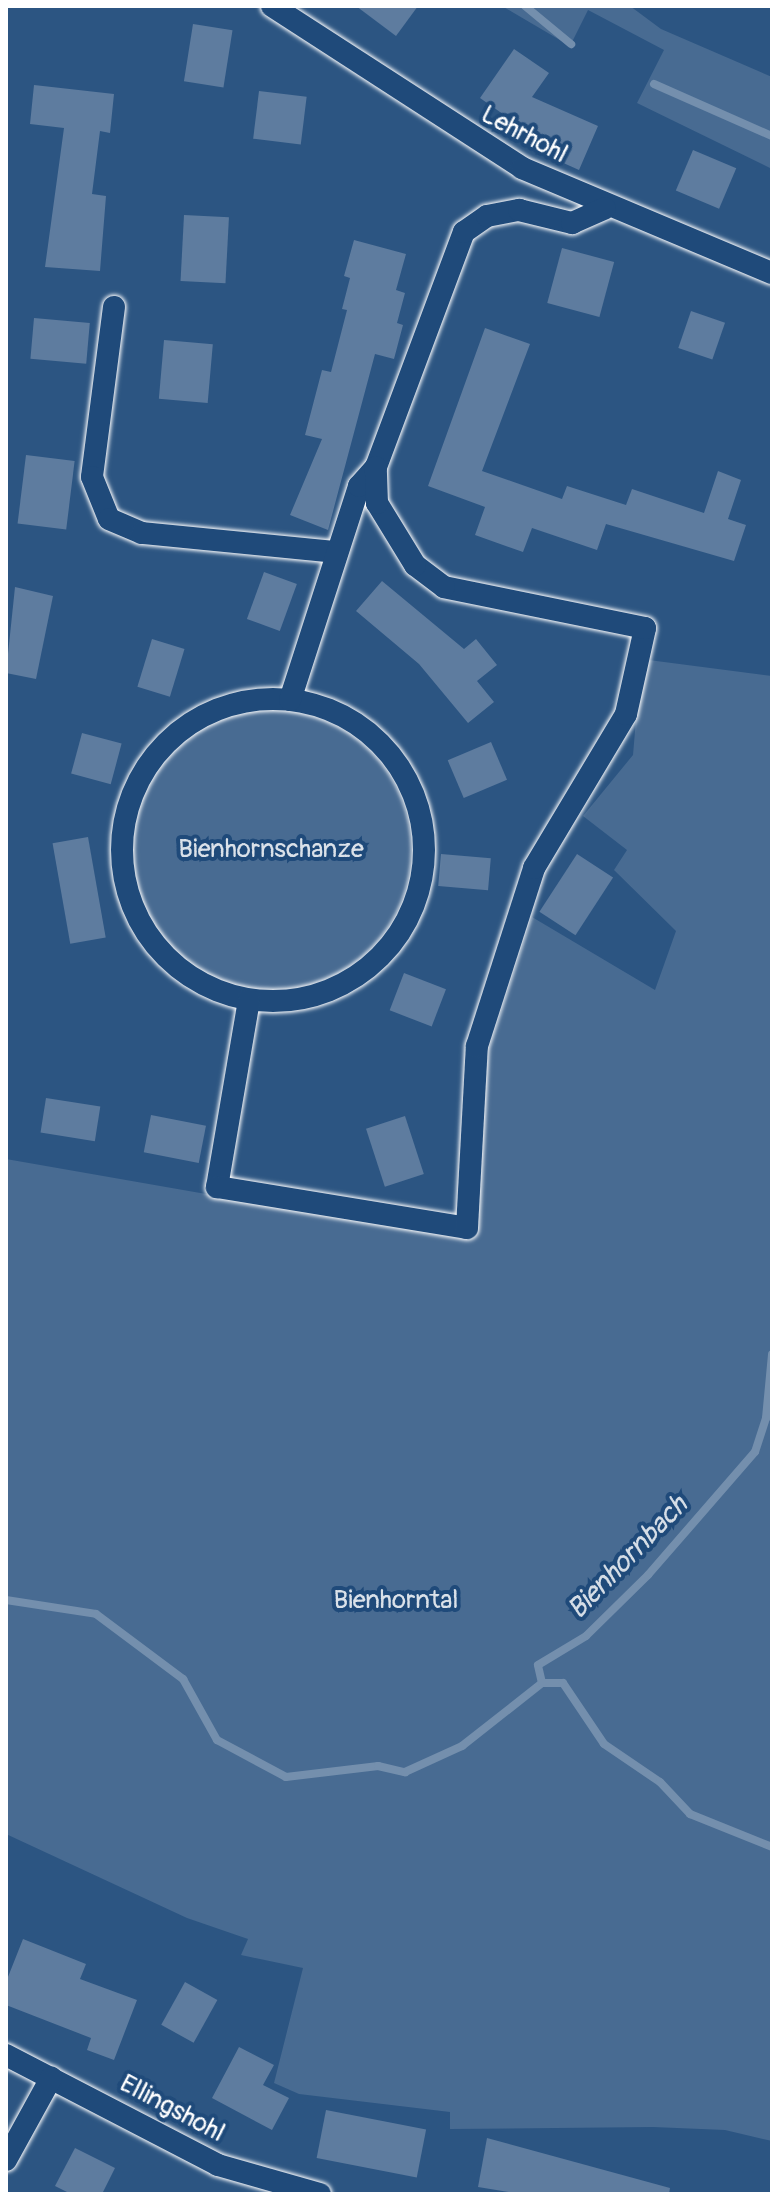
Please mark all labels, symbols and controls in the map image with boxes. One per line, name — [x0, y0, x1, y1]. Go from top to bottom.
street label: Lehrhohl — [475, 99, 573, 171]
park label: Bienhornschanze — [178, 834, 364, 866]
water label: Bienhornbach — [561, 1489, 695, 1627]
park label: Bienhorntal — [333, 1585, 459, 1617]
street label: Ellingshohl — [114, 2068, 230, 2150]

